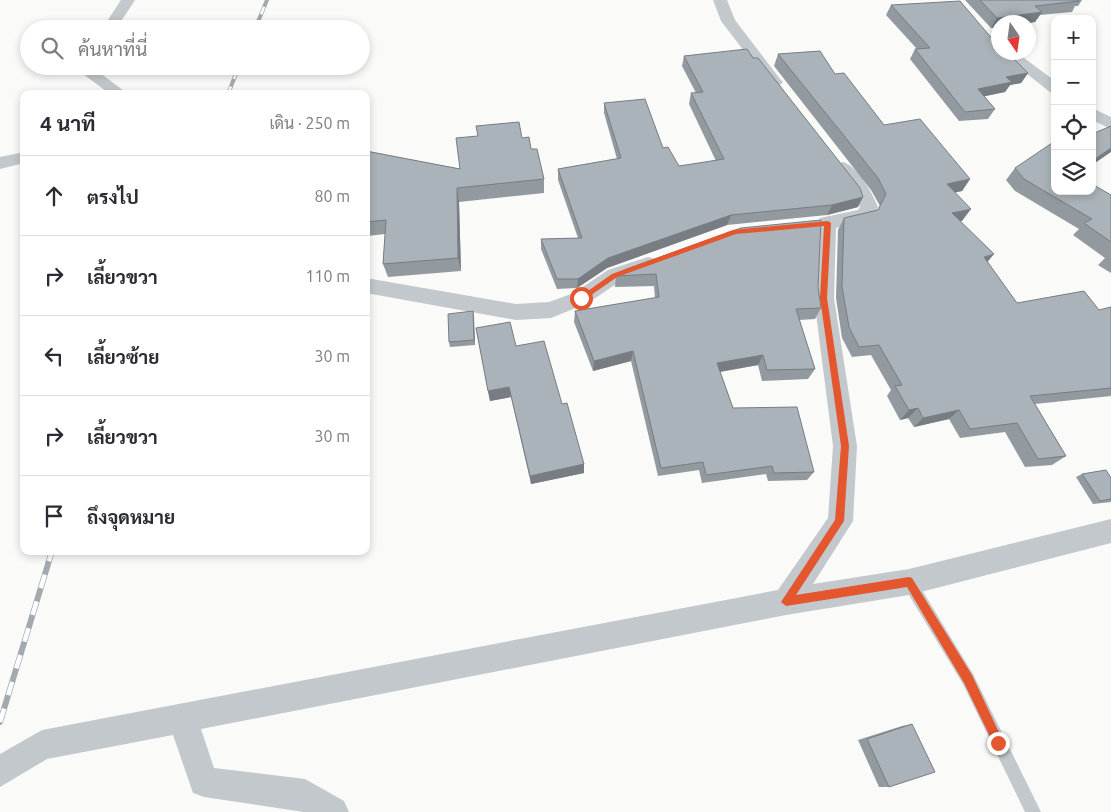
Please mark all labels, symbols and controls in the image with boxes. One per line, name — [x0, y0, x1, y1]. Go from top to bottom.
north arrow — [991, 15, 1036, 60]
map controls — [1051, 15, 1096, 195]
button: + — [1051, 15, 1096, 60]
search box — [20, 20, 370, 75]
icon: search — [38, 34, 66, 62]
text: ค้นหาที่นี่ — [78, 38, 147, 60]
button: − — [1051, 60, 1096, 105]
button: locate — [1051, 105, 1096, 150]
text: 4 นาที — [40, 111, 95, 135]
text: เดิน · 250 m — [270, 114, 350, 132]
button: layers — [1051, 150, 1096, 195]
icon: ahead — [40, 182, 68, 210]
text: ตรงไป — [87, 186, 139, 208]
text: 80 m — [314, 187, 350, 205]
icon: right — [40, 262, 68, 290]
text: เลี้ยวขวา — [87, 266, 158, 288]
text: 110 m — [305, 267, 350, 285]
route start — [570, 287, 593, 310]
icon: left — [40, 342, 68, 370]
text: เลี้ยวซ้าย — [87, 346, 159, 368]
text: 30 m — [314, 347, 350, 365]
icon: right — [40, 422, 68, 450]
text: เลี้ยวขวา — [87, 426, 158, 448]
text: 30 m — [314, 427, 350, 445]
icon: arrive — [40, 502, 68, 530]
text: ถึงจุดหมาย — [87, 506, 175, 528]
route end — [987, 732, 1010, 755]

